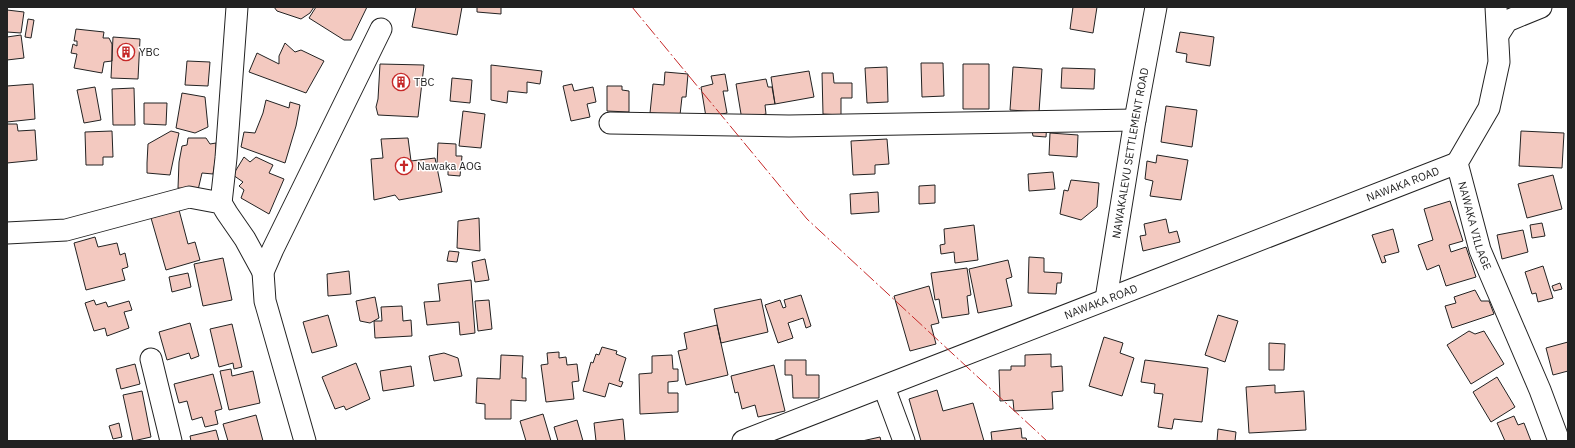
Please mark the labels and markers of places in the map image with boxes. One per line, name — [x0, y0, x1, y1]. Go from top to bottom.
building icon: YBC — [116, 42, 136, 62]
place label: YBC — [139, 45, 160, 59]
building icon: TBC — [391, 72, 411, 92]
place label: TBC — [414, 75, 434, 89]
church icon: Nawaka AOG — [394, 156, 414, 176]
place label: Nawaka AOG — [417, 159, 481, 173]

